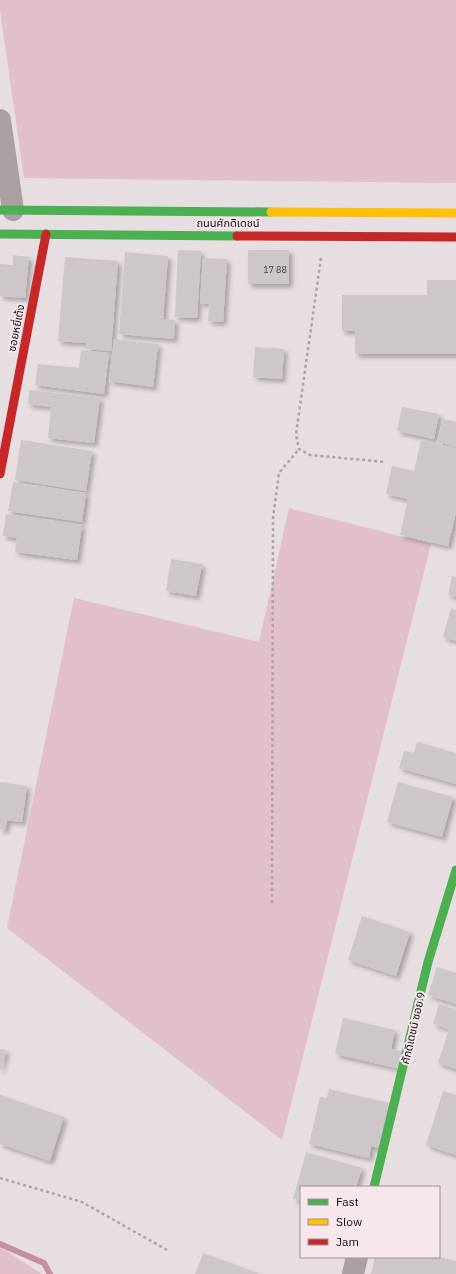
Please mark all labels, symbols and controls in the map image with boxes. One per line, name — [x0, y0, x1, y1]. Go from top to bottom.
street label: ถนนศักดิเดชน์ — [196, 216, 260, 230]
house number: 17 88 — [263, 264, 287, 275]
street label: ซอยหยี่เต้ง — [4, 303, 27, 353]
street label: ศักดิเดชน์ ซอย 9 — [398, 990, 428, 1066]
legend — [300, 1186, 440, 1258]
text: Fast — [336, 1194, 359, 1209]
text: Slow — [336, 1214, 362, 1229]
text: Jam — [336, 1234, 359, 1249]

